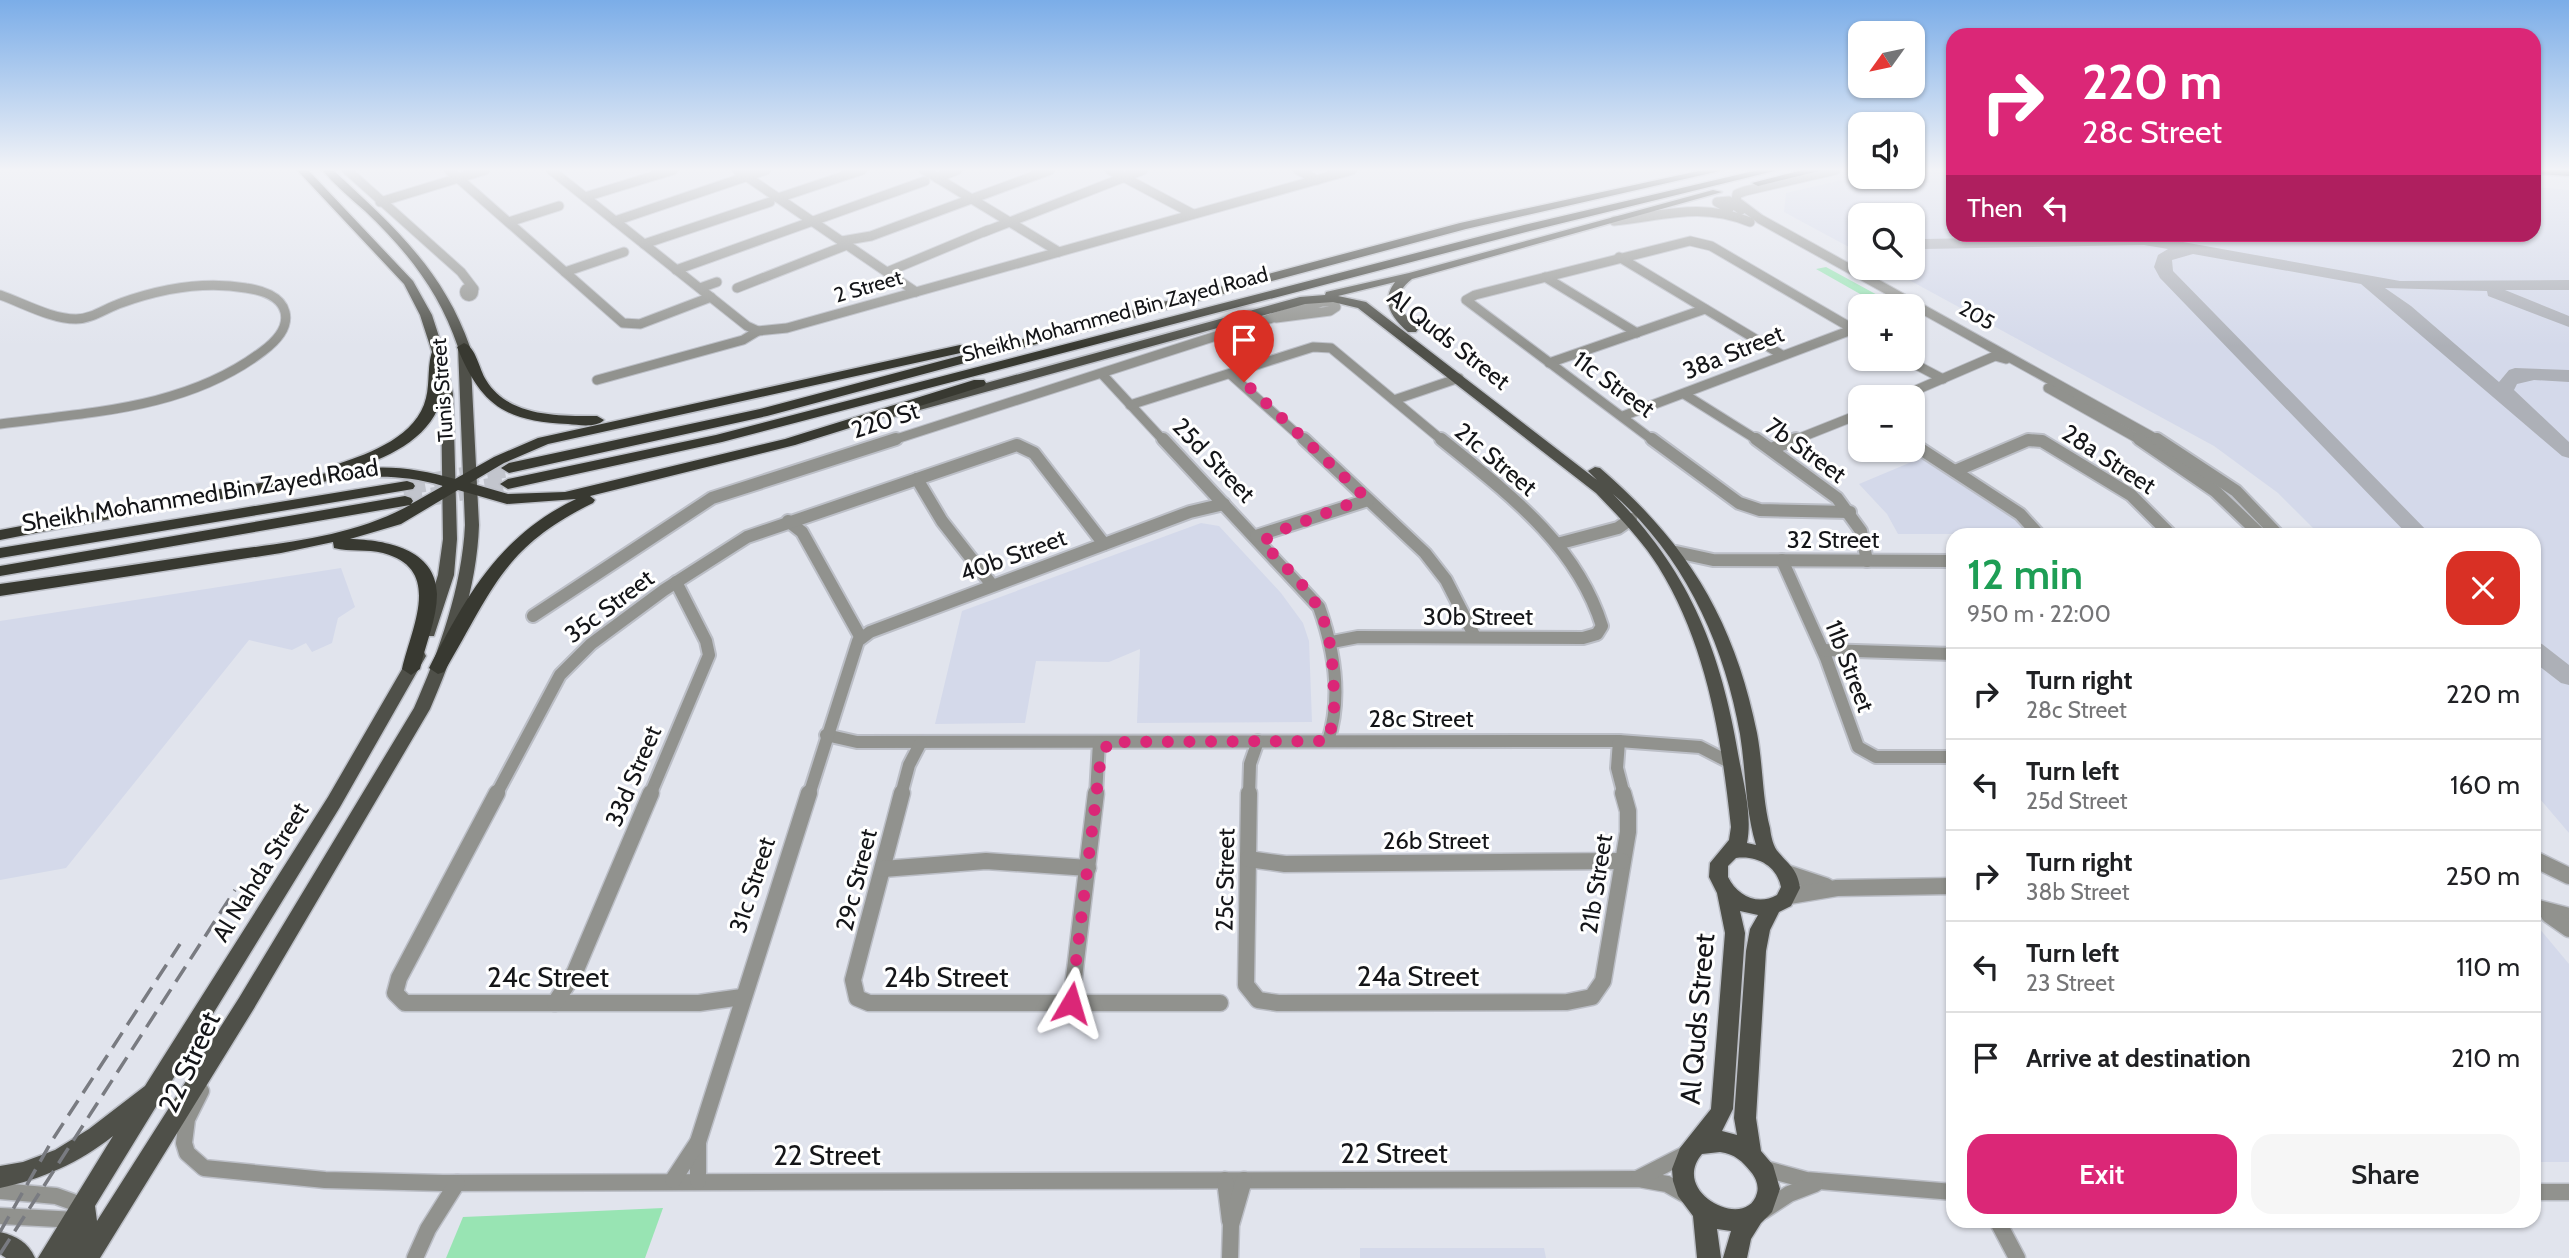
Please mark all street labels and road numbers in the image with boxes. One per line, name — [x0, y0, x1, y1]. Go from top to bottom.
street label: Sheikh Mohammed Bin Zayed Road — [959, 261, 1271, 367]
street label: 2 Street — [831, 264, 905, 308]
street label: Al Quds Street — [1382, 282, 1516, 396]
street label: 205 — [1955, 295, 1999, 335]
street label: 38a Street — [1678, 319, 1788, 385]
street label: Tunis Street — [426, 337, 458, 443]
street label: 11c Street — [1568, 345, 1660, 423]
street label: 220 St — [848, 396, 922, 444]
street label: 7b Street — [1760, 411, 1852, 489]
street label: 25d Street — [1167, 412, 1261, 508]
street label: 21c Street — [1449, 416, 1543, 502]
street label: 28a Street — [2057, 418, 2161, 500]
street label: Sheikh Mohammed Bin Zayed Road — [20, 452, 380, 538]
street label: 40b Street — [956, 522, 1070, 588]
street label: 32 Street — [1787, 525, 1879, 554]
street label: 35c Street — [559, 563, 659, 649]
street label: 30b Street — [1423, 602, 1533, 631]
street label: 11b Street — [1819, 616, 1881, 716]
street label: 28c Street — [1368, 704, 1474, 733]
street label: 33d Street — [599, 721, 667, 831]
street label: Al Nahda Street — [206, 797, 314, 947]
street label: 29c Street — [829, 826, 883, 934]
street label: 26b Street — [1383, 826, 1489, 855]
street label: 25c Street — [1210, 828, 1240, 932]
street label: 21b Street — [1574, 832, 1618, 936]
street label: 31c Street — [723, 834, 781, 936]
street label: Al Quds Street — [1673, 932, 1721, 1106]
street label: 24a Street — [1357, 959, 1479, 993]
street label: 24c Street — [487, 960, 609, 994]
street label: 24b Street — [884, 960, 1008, 994]
street label: 22 Street — [151, 1006, 227, 1118]
street label: 22 Street — [1340, 1136, 1448, 1170]
street label: 22 Street — [773, 1138, 881, 1172]

